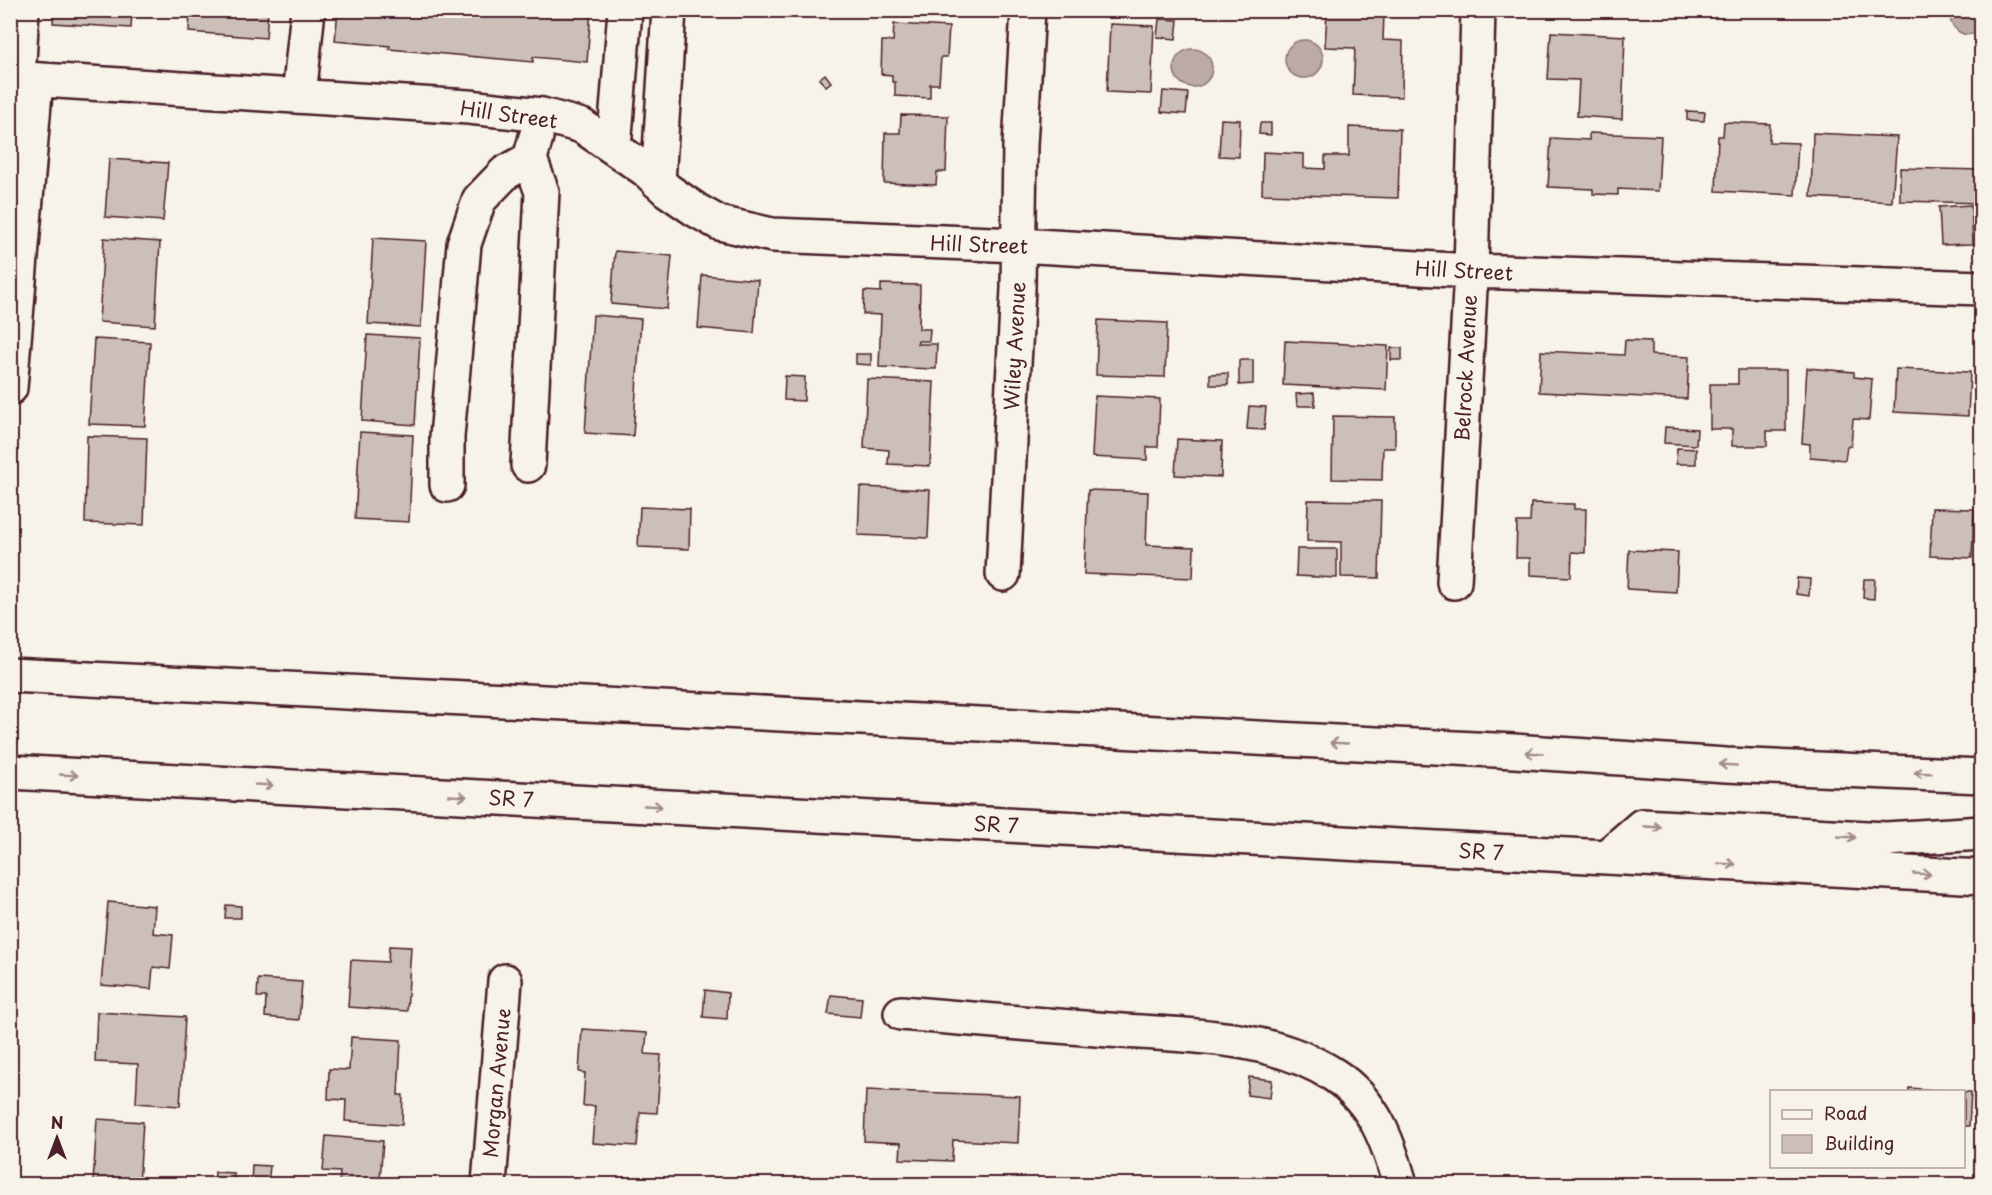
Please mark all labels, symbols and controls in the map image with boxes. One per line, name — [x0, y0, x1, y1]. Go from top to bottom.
street label: Hill Street — [458, 92, 560, 136]
street label: Hill Street — [929, 227, 1029, 261]
street label: Hill Street — [1414, 252, 1514, 288]
street label: Wiley Avenue — [996, 281, 1032, 411]
street label: Belrock Avenue — [1446, 294, 1484, 442]
one-way arrow — [1329, 737, 1349, 748]
one-way arrow — [1524, 747, 1544, 758]
one-way arrow — [1719, 760, 1739, 771]
one-way arrow — [1914, 768, 1934, 779]
one-way arrow — [58, 770, 78, 781]
one-way arrow — [253, 780, 273, 791]
street label: SR 7 — [488, 782, 534, 814]
one-way arrow — [448, 790, 468, 801]
one-way arrow — [643, 801, 663, 812]
street label: SR 7 — [973, 808, 1019, 840]
one-way arrow — [1642, 821, 1662, 832]
one-way arrow — [1837, 832, 1857, 843]
street label: SR 7 — [1458, 835, 1504, 867]
one-way arrow — [1717, 858, 1737, 869]
one-way arrow — [1911, 869, 1931, 880]
street label: Morgan Avenue — [475, 1007, 517, 1159]
legend — [1770, 1090, 1965, 1168]
text: Road — [1824, 1099, 1868, 1126]
north arrow — [27, 1108, 87, 1168]
text: N — [51, 1110, 63, 1134]
text: Building — [1824, 1129, 1894, 1156]

